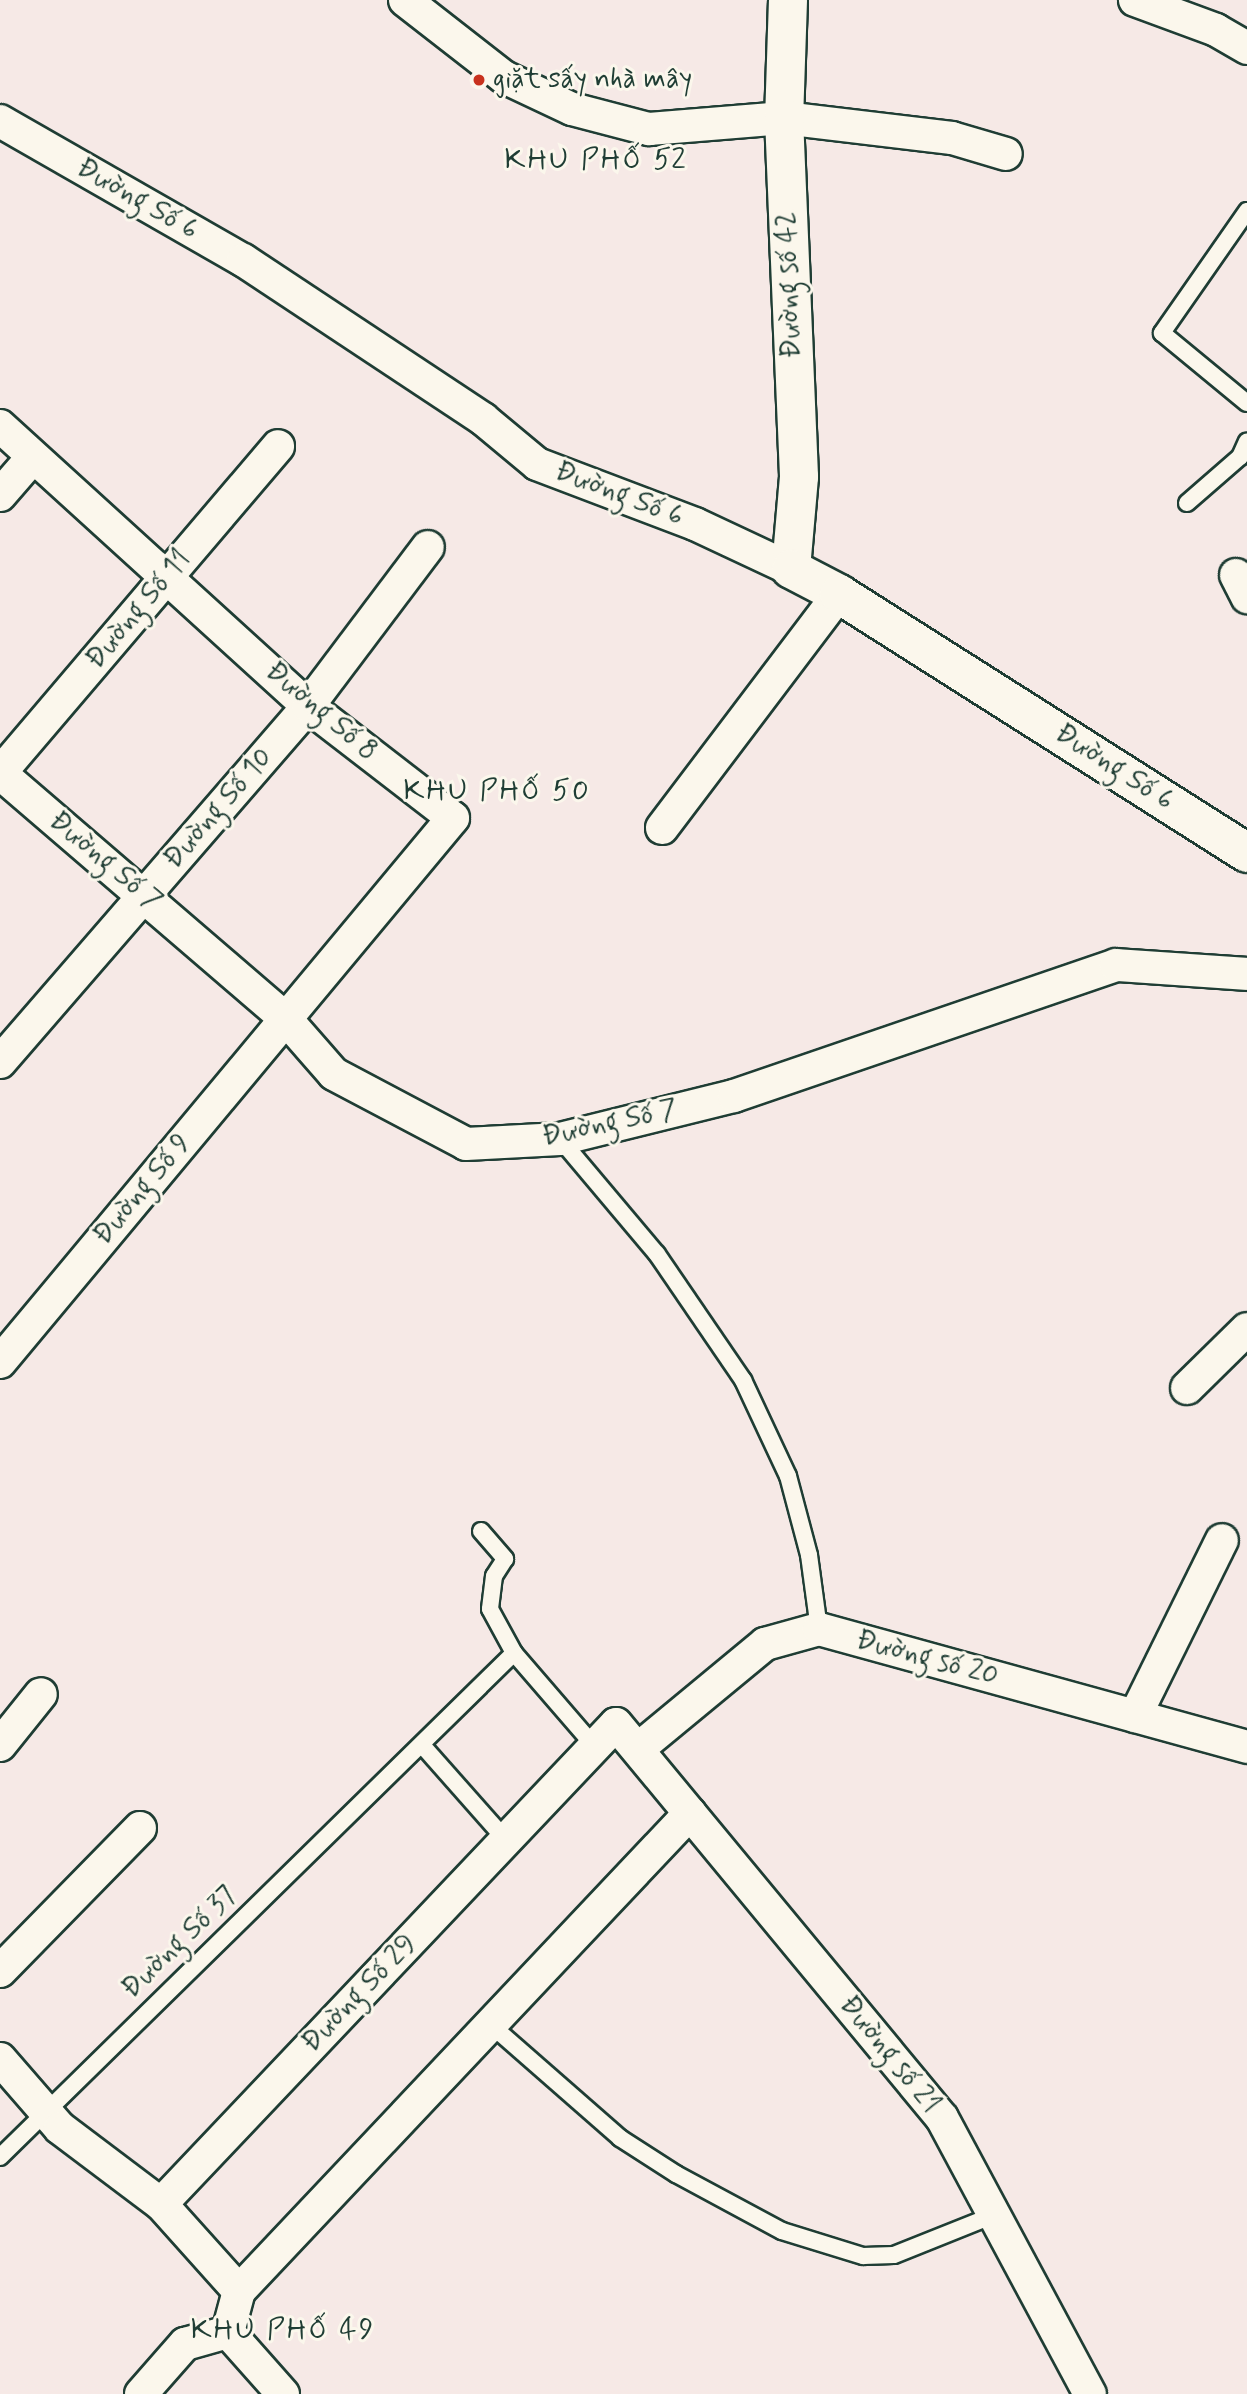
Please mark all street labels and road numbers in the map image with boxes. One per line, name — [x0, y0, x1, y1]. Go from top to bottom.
street label: Đường Số 6 — [70, 152, 204, 248]
street label: Đường số 42 — [771, 210, 809, 360]
street label: Đường Số 6 — [550, 455, 688, 535]
street label: Đường Số 11 — [80, 544, 198, 676]
street label: Đường Số 8 — [258, 655, 384, 769]
street label: Đường Số 6 — [1048, 717, 1180, 819]
street label: Đường Số 10 — [158, 742, 280, 876]
street label: Đường Số 7 — [42, 805, 168, 919]
street label: Đường Số 7 — [539, 1093, 681, 1155]
street label: Đường Số 9 — [87, 1128, 199, 1252]
street label: Đường số 20 — [852, 1624, 1002, 1694]
street label: Đường Số 37 — [115, 1880, 245, 2006]
street label: Đường Số 29 — [296, 1928, 424, 2060]
street label: Đường số 21 — [831, 1989, 947, 2121]

